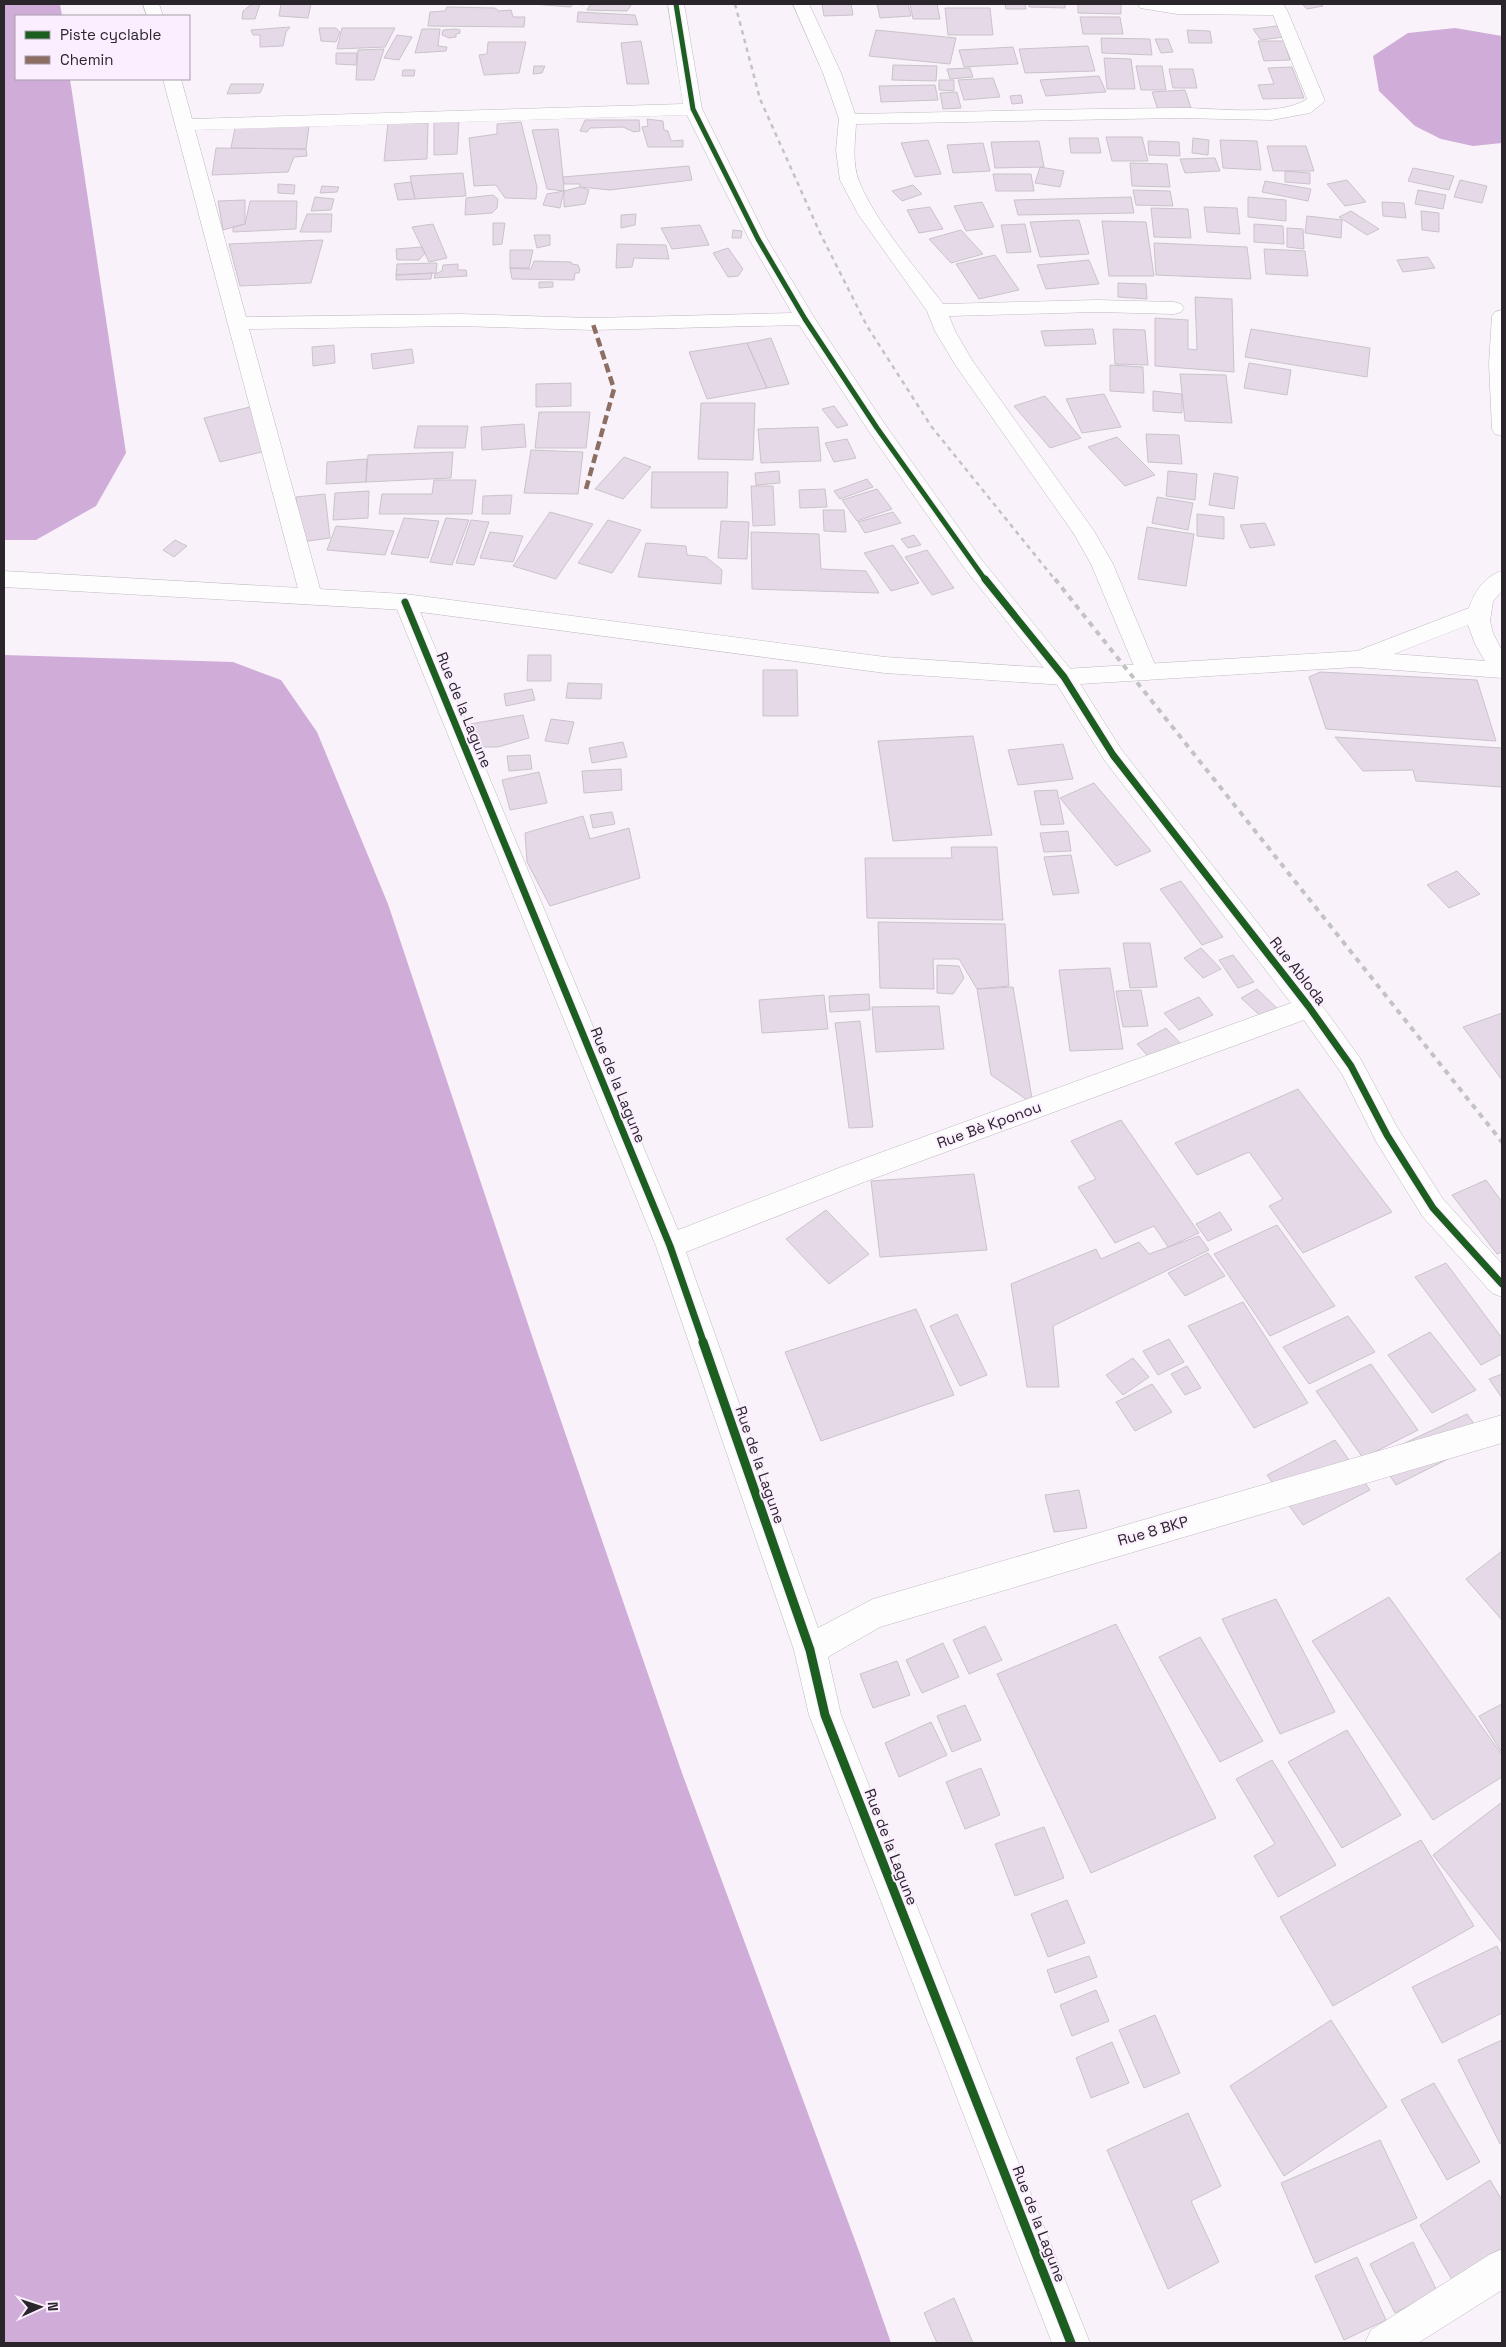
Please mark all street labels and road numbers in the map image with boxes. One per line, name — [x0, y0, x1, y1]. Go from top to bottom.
street label: Rue de la Lagune — [433, 649, 496, 771]
street label: Rue Abloda — [1266, 933, 1331, 1009]
street label: Rue de la Lagune — [587, 1024, 650, 1146]
street label: Rue Bè Kponou — [934, 1097, 1044, 1152]
street label: Rue de la Lagune — [731, 1403, 790, 1526]
street label: Rue 8 BKP — [1115, 1511, 1190, 1550]
street label: Rue de la Lagune — [860, 1786, 922, 1908]
street label: Rue de la Lagune — [1008, 2163, 1070, 2285]

